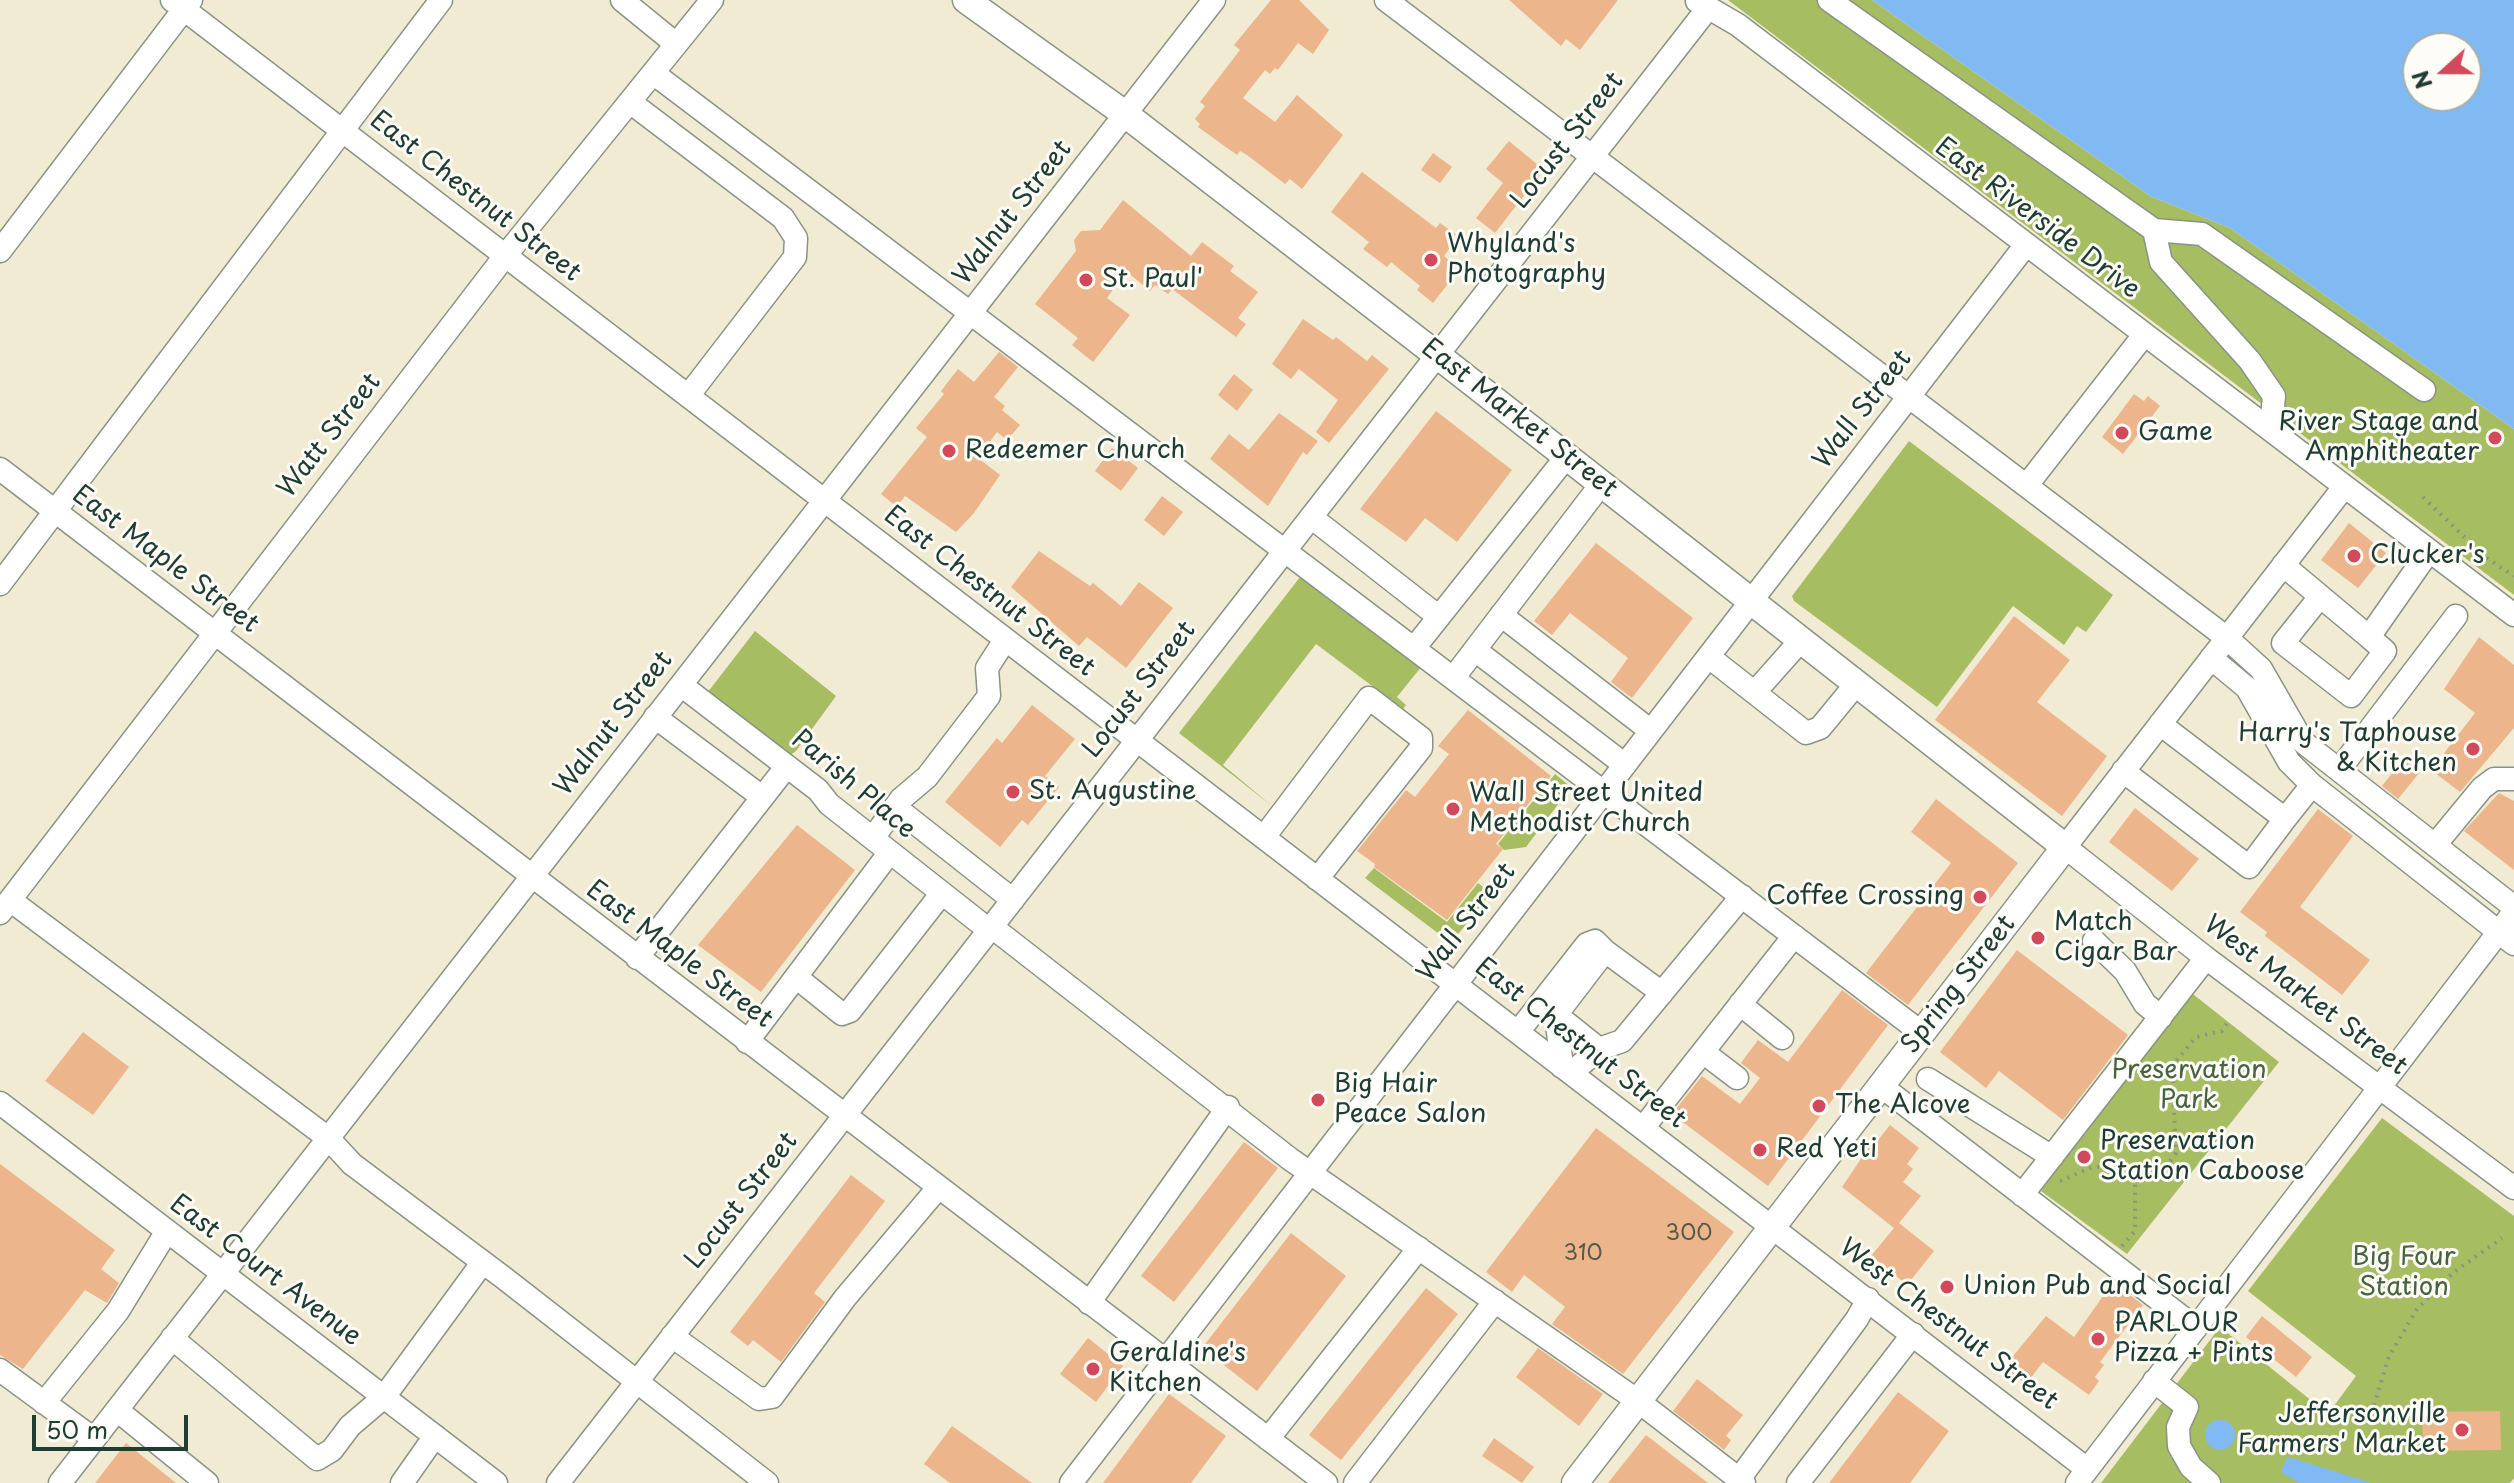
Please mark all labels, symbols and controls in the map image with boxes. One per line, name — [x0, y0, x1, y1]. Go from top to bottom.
north arrow — [2402, 32, 2482, 112]
text: N — [2402, 66, 2440, 94]
street label: Locust Street — [1505, 67, 1631, 215]
street label: East Chestnut Street — [363, 105, 587, 289]
street label: East Riverside Drive — [1929, 132, 2145, 306]
street label: Walnut Street — [947, 135, 1079, 291]
place label: Whyland's Photography — [1447, 229, 1606, 290]
marker: Whyland's Photography — [1422, 251, 1440, 269]
place label: St. Paul' — [1102, 264, 1203, 296]
marker: St. Paul' — [1077, 271, 1095, 289]
street label: East Market Street — [1415, 333, 1623, 505]
street label: Wall Street — [1807, 344, 1919, 476]
street label: Watt Street — [272, 368, 388, 504]
place label: River Stage and Amphitheater — [2278, 407, 2479, 468]
place label: Game — [2138, 417, 2213, 449]
marker: Game — [2113, 424, 2131, 442]
marker: River Stage and Amphitheater — [2486, 429, 2504, 447]
place label: Redeemer Church — [965, 435, 1185, 467]
marker: Redeemer Church — [940, 442, 958, 460]
street label: East Maple Street — [66, 480, 264, 640]
street label: East Chestnut Street — [877, 500, 1101, 684]
place label: Clucker's — [2370, 540, 2485, 572]
marker: Clucker's — [2345, 547, 2363, 565]
street label: Locust Street — [1077, 616, 1203, 764]
street label: Walnut Street — [548, 646, 680, 802]
place label: Harry's Taphouse & Kitchen — [2238, 718, 2457, 780]
street label: Parish Place — [785, 724, 921, 846]
marker: Harry's Taphouse & Kitchen — [2464, 740, 2482, 758]
place label: St. Augustine — [1029, 776, 1196, 808]
place label: Wall Street United Methodist Church — [1469, 778, 1703, 840]
marker: St. Augustine — [1004, 783, 1022, 801]
marker: Wall Street United Methodist Church — [1444, 800, 1462, 818]
street label: Wall Street — [1411, 857, 1523, 989]
street label: East Maple Street — [580, 875, 778, 1035]
place label: Coffee Crossing — [1766, 881, 1964, 913]
marker: Coffee Crossing — [1971, 888, 1989, 906]
place label: Match Cigar Bar — [2054, 907, 2177, 968]
street label: West Market Street — [2197, 909, 2413, 1083]
street label: Spring Street — [1895, 910, 2023, 1060]
marker: Match Cigar Bar — [2029, 929, 2047, 947]
street label: East Chestnut Street — [1468, 952, 1692, 1136]
park label: Preservation Park — [2111, 1055, 2267, 1116]
place label: Big Hair Peace Salon — [1334, 1069, 1486, 1130]
place label: The Alcove — [1835, 1090, 1970, 1122]
marker: Big Hair Peace Salon — [1309, 1091, 1327, 1109]
marker: The Alcove — [1810, 1097, 1828, 1115]
place label: Preservation Station Caboose — [2100, 1126, 2305, 1188]
street label: Locust Street — [679, 1127, 805, 1275]
place label: Red Yeti — [1776, 1134, 1877, 1166]
marker: Red Yeti — [1751, 1141, 1769, 1159]
marker: Preservation Station Caboose — [2075, 1148, 2093, 1166]
street label: East Court Avenue — [163, 1189, 367, 1353]
house number: 300 — [1666, 1221, 1712, 1247]
street label: West Chestnut Street — [1832, 1233, 2064, 1417]
house number: 310 — [1563, 1241, 1603, 1267]
park label: Big Four Station — [2352, 1242, 2456, 1304]
place label: Union Pub and Social — [1963, 1271, 2232, 1303]
marker: Union Pub and Social — [1938, 1278, 1956, 1296]
place label: PARLOUR Pizza + Pints — [2114, 1308, 2273, 1370]
marker: PARLOUR Pizza + Pints — [2089, 1330, 2107, 1348]
place label: Geraldine's Kitchen — [1109, 1338, 1246, 1400]
marker: Geraldine's Kitchen — [1084, 1360, 1102, 1378]
scale bar — [36, 1399, 192, 1449]
place label: Jeffersonville Farmers' Market — [2237, 1399, 2446, 1460]
text: 50 m — [46, 1411, 108, 1447]
marker: Jeffersonville Farmers' Market — [2453, 1421, 2471, 1439]

